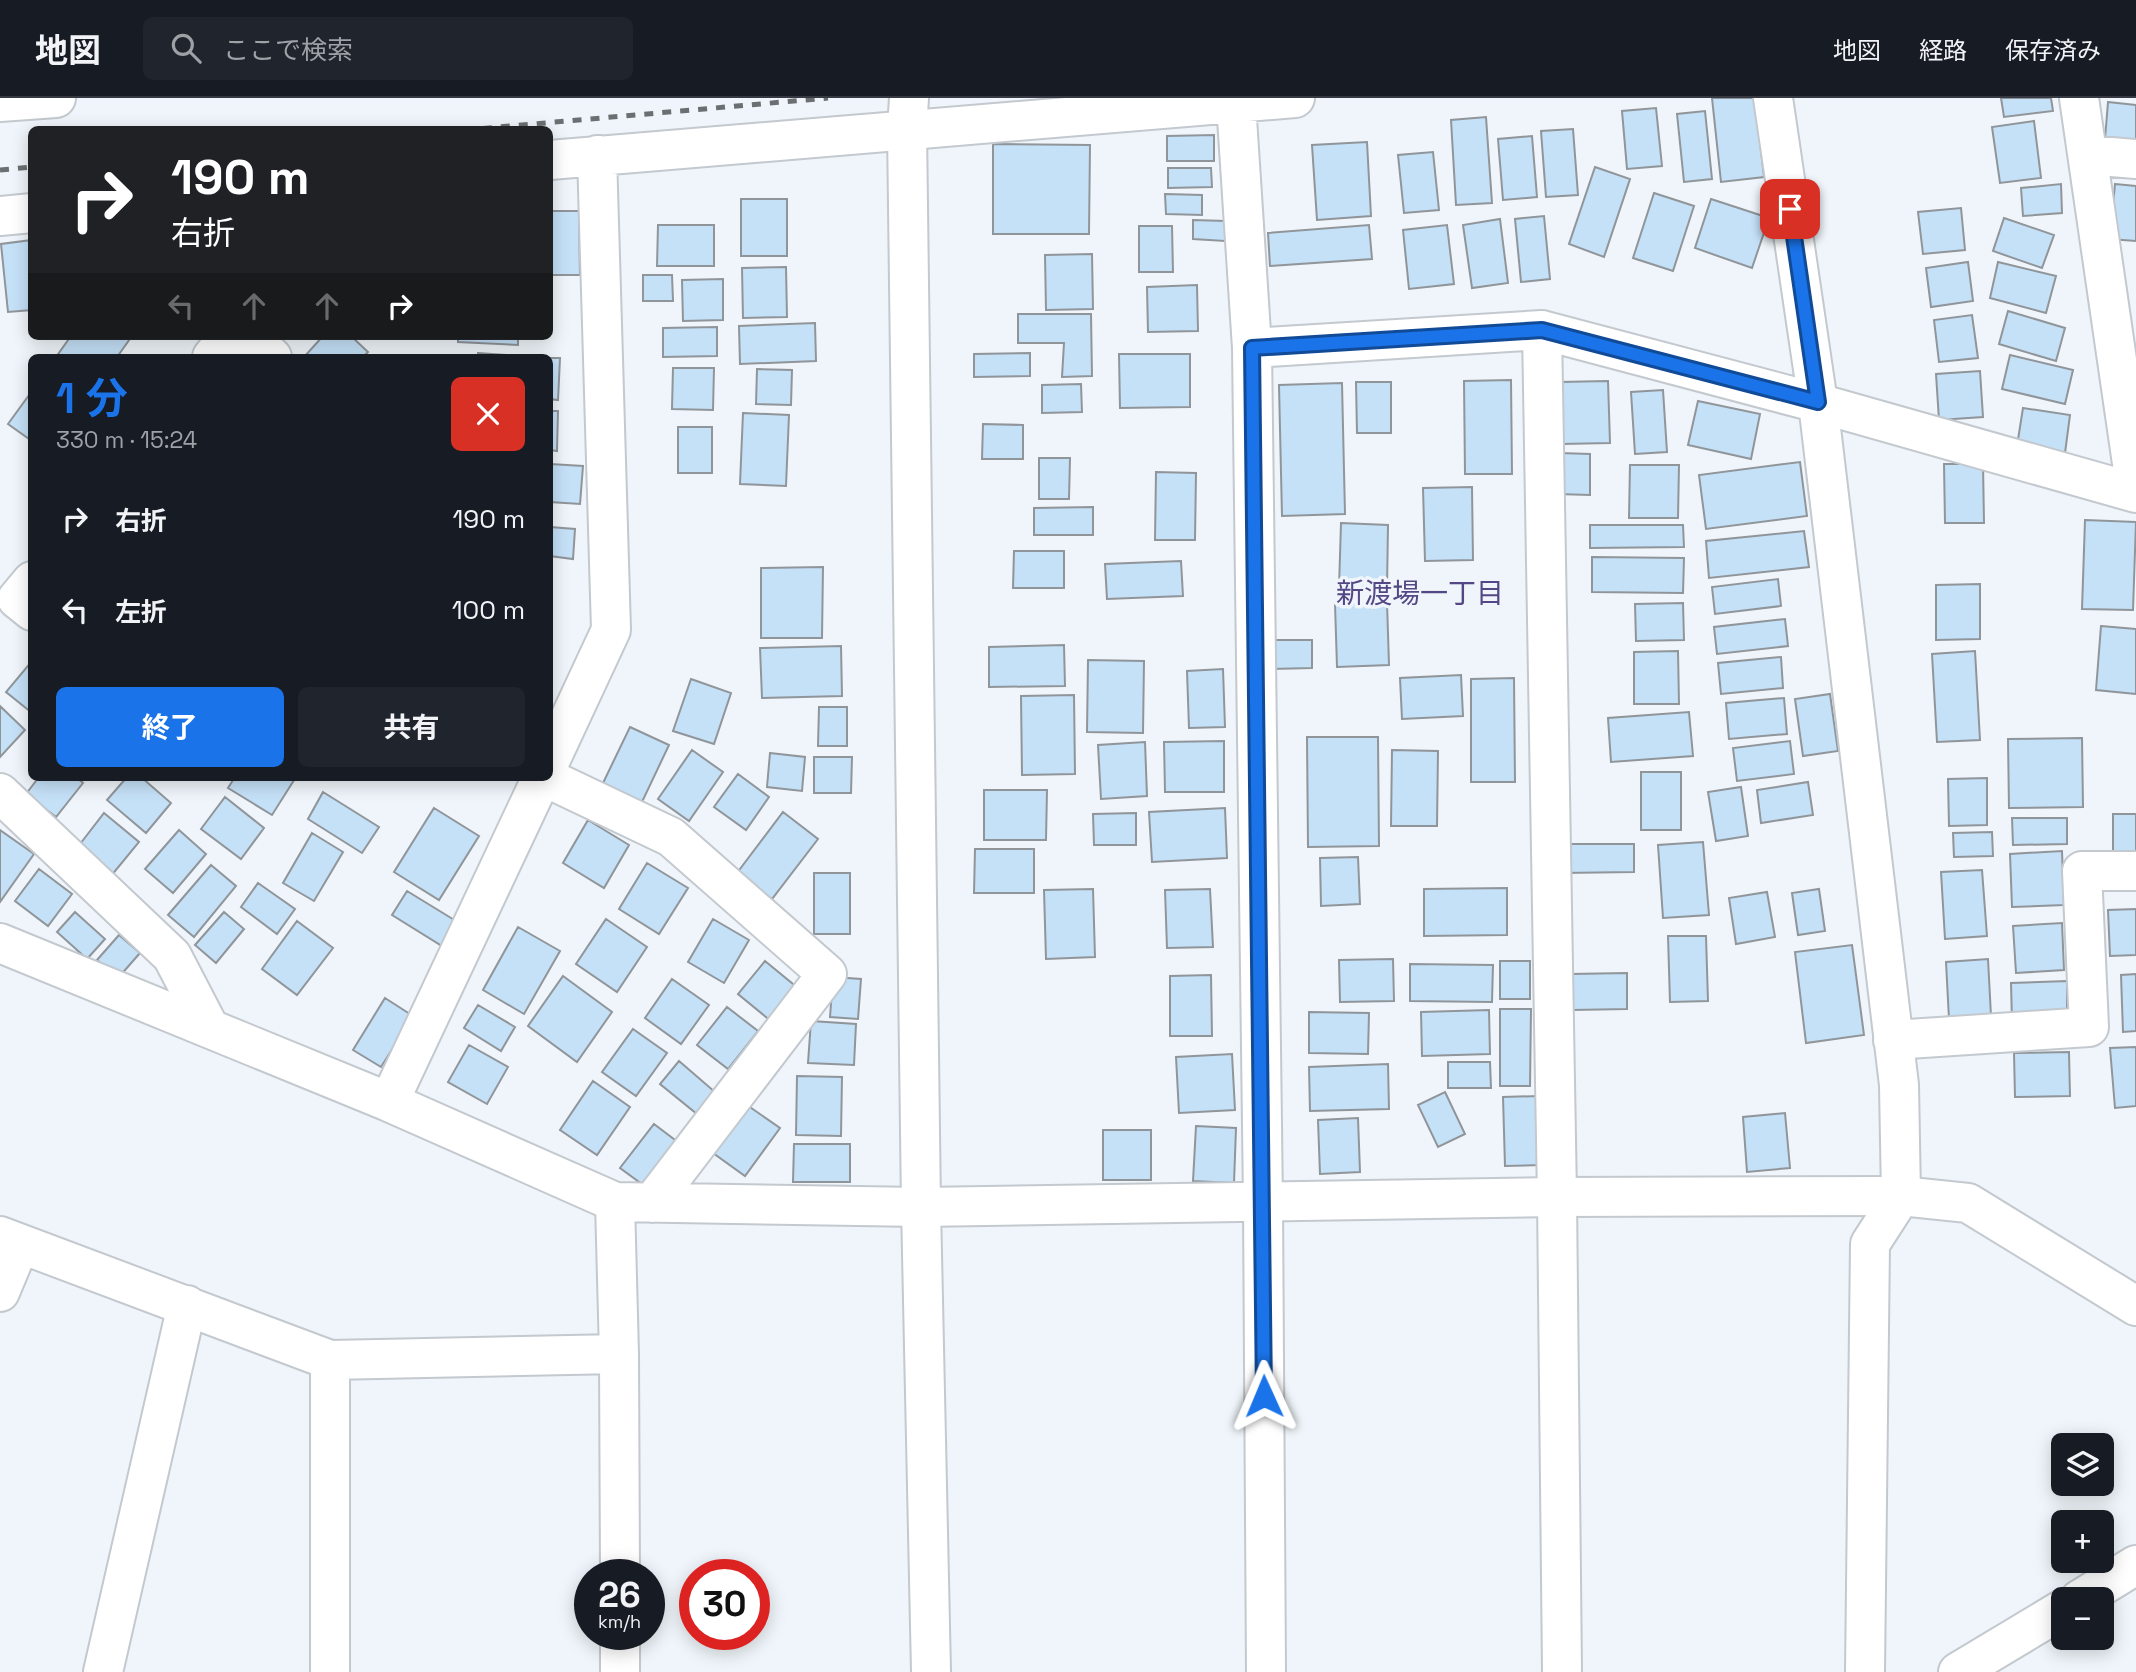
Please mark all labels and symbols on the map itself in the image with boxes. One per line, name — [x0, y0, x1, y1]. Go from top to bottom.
pin — [1760, 179, 1820, 239]
district label: 新渡場一丁目 — [1336, 575, 1504, 611]
position arrow — [1227, 1359, 1301, 1433]
speed limit sign: 30 — [679, 1559, 770, 1650]

